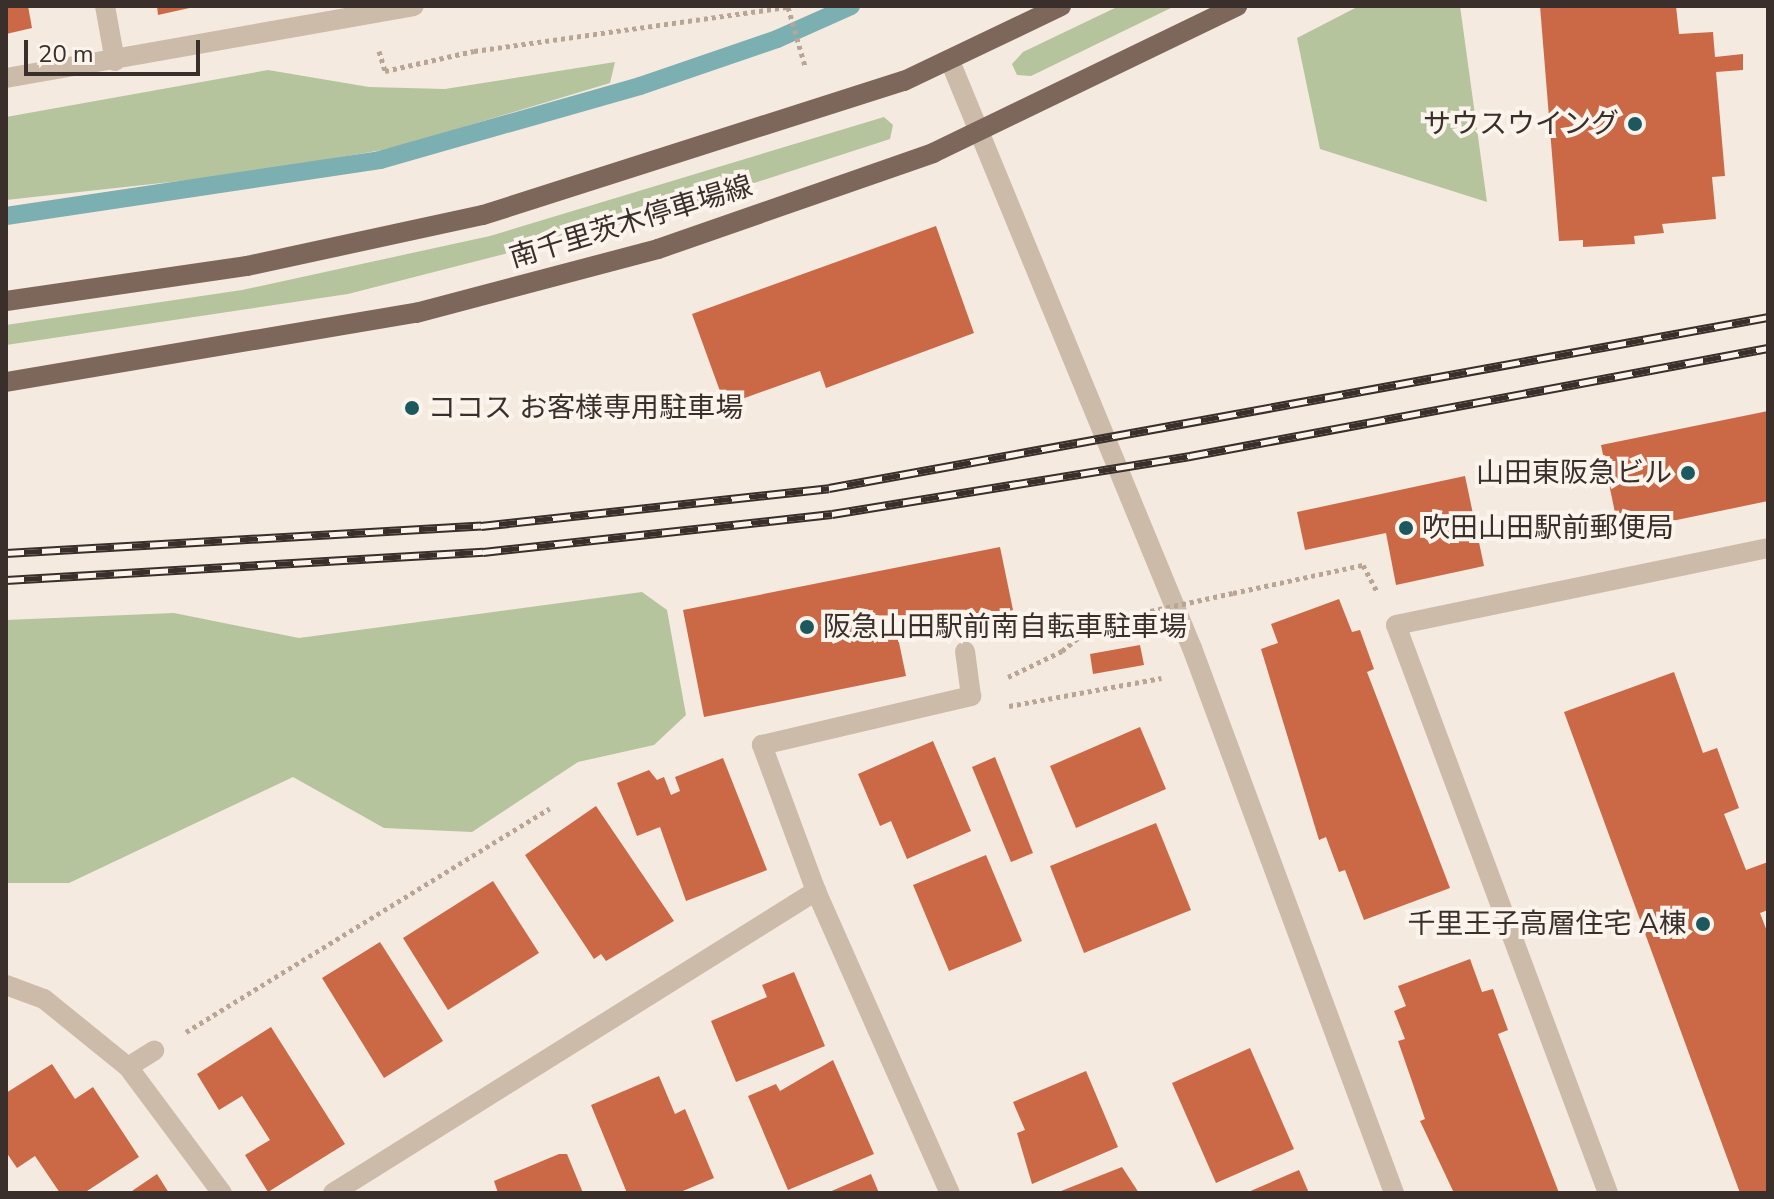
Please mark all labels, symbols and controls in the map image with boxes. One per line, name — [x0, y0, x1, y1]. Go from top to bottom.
scale bar — [28, 24, 204, 74]
text: 20 m — [38, 38, 94, 70]
place label: サウスウイング — [1423, 107, 1619, 141]
marker: サウスウイング — [1626, 115, 1644, 133]
street label: 南千里茨木停車場線 — [506, 169, 756, 275]
place label: ココス お客様専用駐車場 — [428, 391, 743, 425]
marker: ココス お客様専用駐車場 — [403, 399, 421, 417]
place label: 山田東阪急ビル — [1476, 456, 1672, 490]
marker: 山田東阪急ビル — [1679, 464, 1697, 482]
place label: 吹田山田駅前郵便局 — [1422, 511, 1674, 545]
marker: 吹田山田駅前郵便局 — [1397, 519, 1415, 537]
place label: 阪急山田駅前南自転車駐車場 — [823, 610, 1187, 644]
marker: 阪急山田駅前南自転車駐車場 — [798, 618, 816, 636]
place label: 千里王子高層住宅 A棟 — [1407, 907, 1687, 941]
marker: 千里王子高層住宅 A棟 — [1694, 915, 1712, 933]

